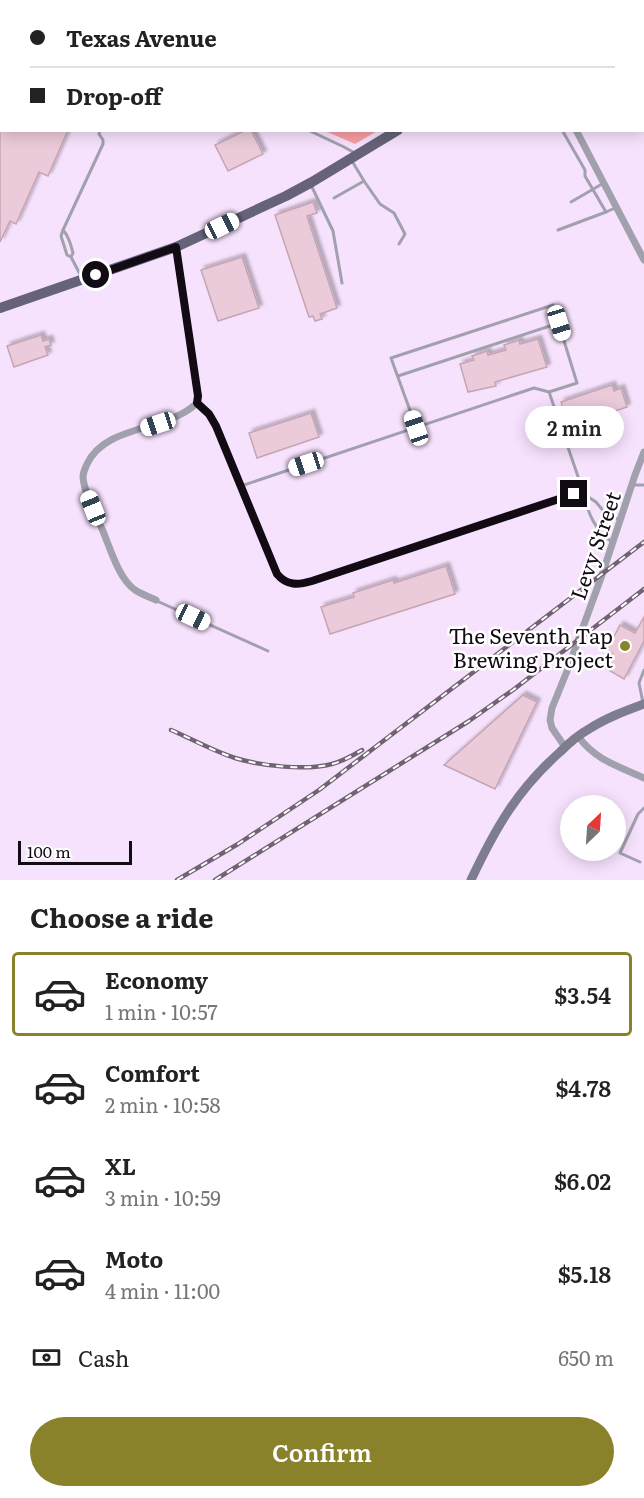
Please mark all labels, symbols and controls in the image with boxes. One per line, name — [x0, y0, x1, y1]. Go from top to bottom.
text: Texas Avenue — [66, 21, 217, 54]
text: Drop-off — [66, 79, 162, 112]
car — [202, 210, 242, 242]
route start — [82, 261, 109, 288]
car — [545, 303, 573, 343]
callout: 2 min — [524, 407, 624, 449]
car — [402, 408, 430, 448]
car — [138, 410, 178, 438]
text: 2 min — [547, 412, 602, 442]
car — [286, 450, 326, 478]
route end — [560, 480, 587, 507]
street label: Levy Street — [561, 486, 627, 603]
car — [78, 488, 108, 528]
car — [173, 601, 213, 633]
place label: The Seventh Tap Brewing Project — [448, 619, 614, 674]
marker: The Seventh Tap Brewing Project — [618, 639, 632, 653]
north arrow — [560, 795, 626, 861]
map controls — [560, 795, 626, 861]
scale bar — [18, 838, 132, 866]
text: 100 m — [27, 839, 71, 863]
text: Choose a ride — [30, 896, 213, 936]
text: Economy — [105, 963, 208, 996]
icon: car — [33, 967, 87, 1021]
text: $3.54 — [554, 978, 611, 1011]
text: 1 min · 10:57 — [105, 996, 218, 1026]
text: Comfort — [105, 1056, 200, 1089]
icon: car — [33, 1060, 87, 1114]
text: $4.78 — [555, 1071, 611, 1104]
text: 2 min · 10:58 — [105, 1089, 221, 1119]
text: XL — [105, 1149, 136, 1182]
icon: car — [33, 1153, 87, 1207]
text: $6.02 — [554, 1164, 611, 1197]
text: 3 min · 10:59 — [105, 1182, 221, 1212]
text: Moto — [105, 1242, 163, 1275]
icon: car — [33, 1246, 87, 1300]
text: $5.18 — [558, 1257, 611, 1290]
text: 4 min · 11:00 — [105, 1275, 220, 1305]
icon: cash — [30, 1341, 63, 1374]
text: Cash — [78, 1341, 129, 1374]
text: 650 m — [558, 1342, 614, 1372]
button: Confirm — [30, 1417, 614, 1486]

